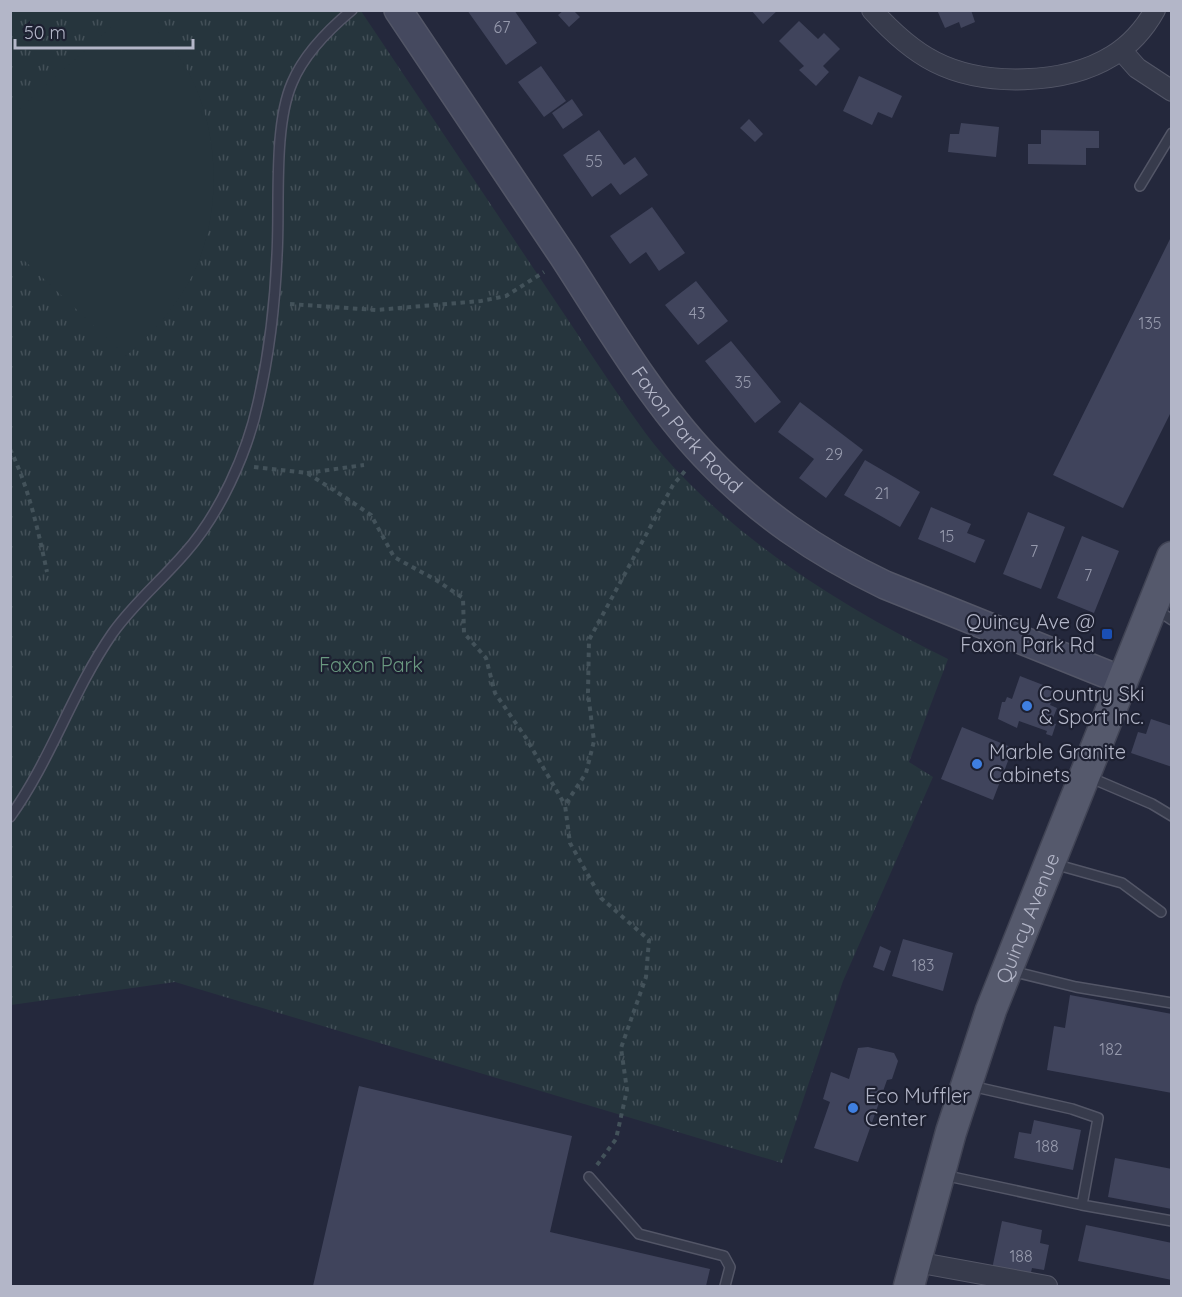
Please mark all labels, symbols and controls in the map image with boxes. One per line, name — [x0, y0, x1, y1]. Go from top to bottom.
scale bar — [15, 12, 194, 50]
house number: 67 — [494, 17, 510, 37]
text: 50 m — [24, 21, 66, 44]
house number: 55 — [585, 151, 603, 171]
house number: 43 — [689, 303, 705, 323]
house number: 135 — [1138, 313, 1162, 333]
street label: Faxon Park Road — [626, 361, 748, 498]
house number: 35 — [734, 372, 752, 392]
house number: 29 — [825, 444, 843, 464]
house number: 21 — [875, 483, 889, 503]
house number: 15 — [940, 526, 954, 546]
house number: 7 — [1030, 541, 1038, 561]
house number: 7 — [1084, 565, 1092, 585]
place label: Quincy Ave @ Faxon Park Rd — [960, 609, 1095, 657]
marker: Quincy Ave @ Faxon Park Rd — [1100, 627, 1114, 641]
park label: Faxon Park — [319, 652, 423, 677]
place label: Country Ski & Sport Inc. — [1039, 681, 1145, 729]
marker: Country Ski & Sport Inc. — [1020, 699, 1034, 713]
place label: Marble Granite Cabinets — [989, 739, 1126, 787]
marker: Marble Granite Cabinets — [970, 757, 984, 771]
street label: Quincy Avenue — [990, 849, 1065, 987]
house number: 183 — [912, 955, 934, 975]
house number: 182 — [1099, 1039, 1123, 1059]
place label: Eco Muffler Center — [865, 1083, 970, 1131]
marker: Eco Muffler Center — [846, 1101, 860, 1115]
house number: 188 — [1035, 1136, 1059, 1156]
house number: 188 — [1009, 1246, 1033, 1266]

